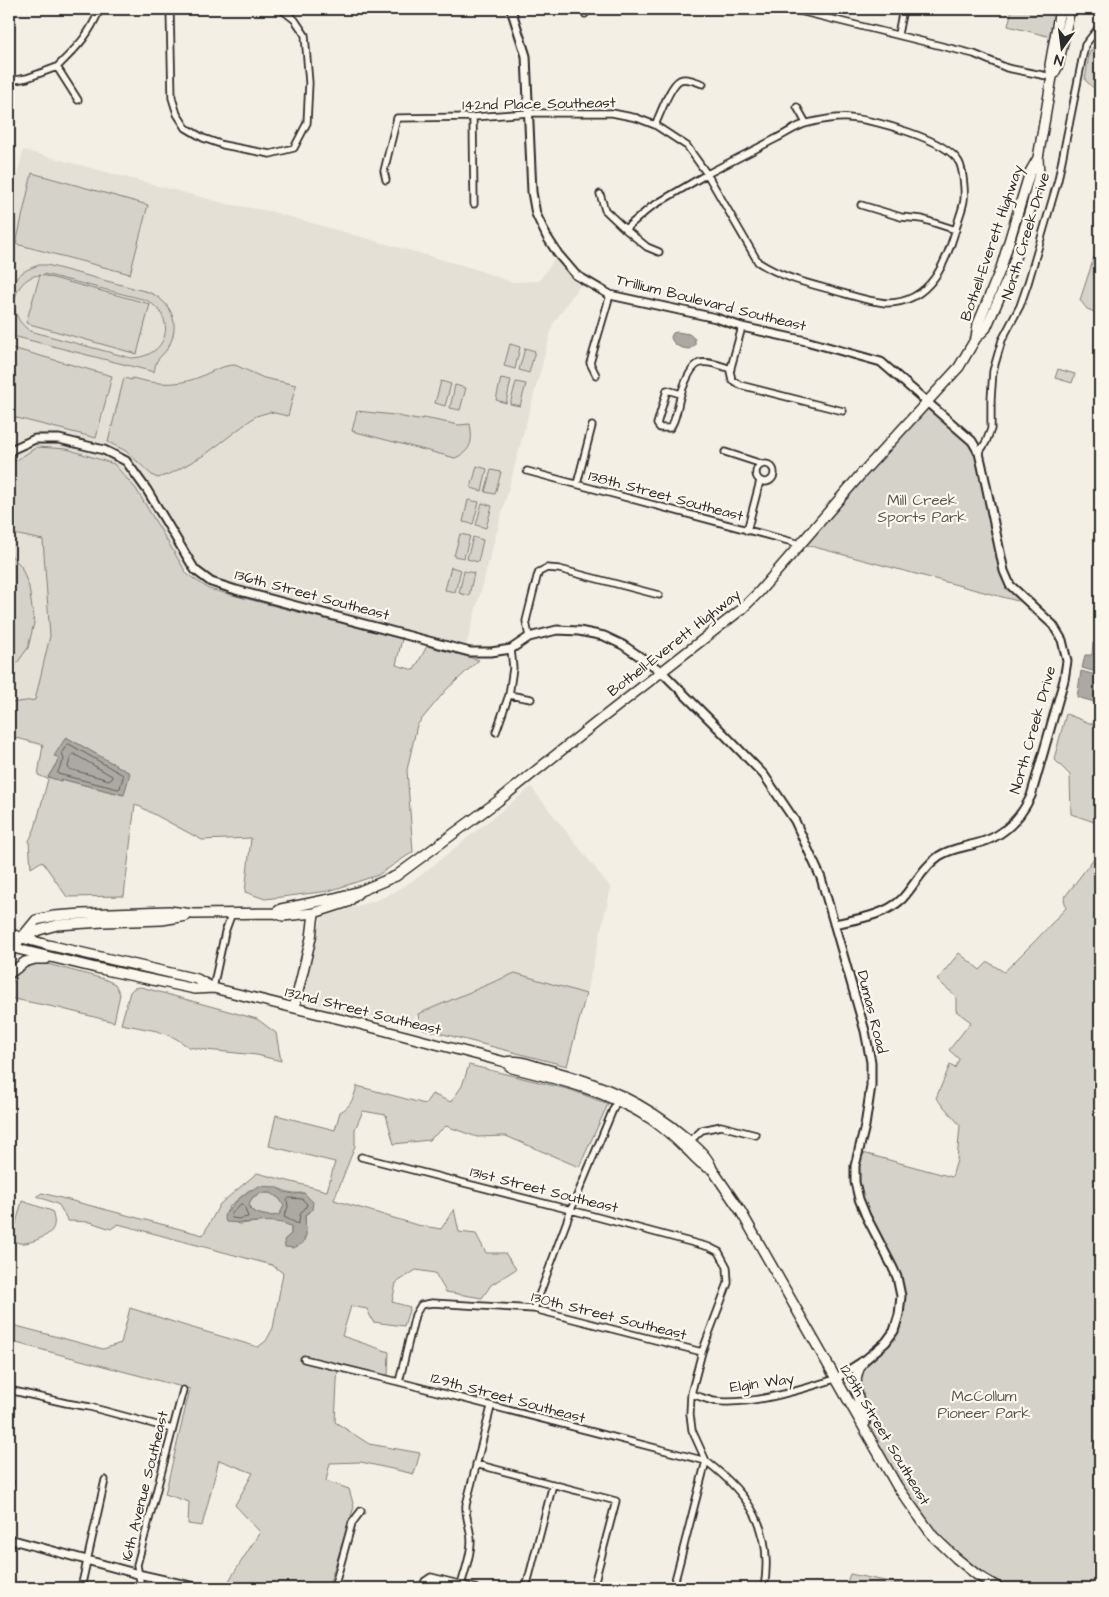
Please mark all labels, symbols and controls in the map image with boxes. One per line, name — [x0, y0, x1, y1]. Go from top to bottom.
north arrow — [1036, 22, 1086, 72]
text: N — [1052, 49, 1066, 70]
street label: 142nd Place Southeast — [462, 92, 616, 116]
street label: Bothell-Everett Highway — [955, 162, 1030, 324]
street label: North Creek Drive — [997, 170, 1055, 302]
street label: Trillium Boulevard Southeast — [614, 269, 808, 337]
street label: 138th Street Southeast — [586, 465, 746, 527]
park label: Mill Creek Sports Park — [878, 490, 967, 528]
street label: 136th Street Southeast — [232, 564, 392, 626]
street label: Bothell-Everett Highway — [603, 584, 746, 703]
street label: North Creek Drive — [1005, 664, 1061, 796]
street label: Dumas Road — [852, 968, 893, 1056]
street label: 132nd Street Southeast — [283, 981, 443, 1041]
street label: 131st Street Southeast — [468, 1161, 620, 1219]
street label: 130th Street Southeast — [529, 1287, 689, 1345]
street label: 128th Street Southeast — [835, 1361, 935, 1509]
street label: 129th Street Southeast — [428, 1367, 588, 1429]
street label: Elgin Way — [728, 1368, 796, 1399]
park label: McCollum Pioneer Park — [938, 1386, 1030, 1424]
street label: 16th Avenue Southeast — [116, 1409, 174, 1563]

